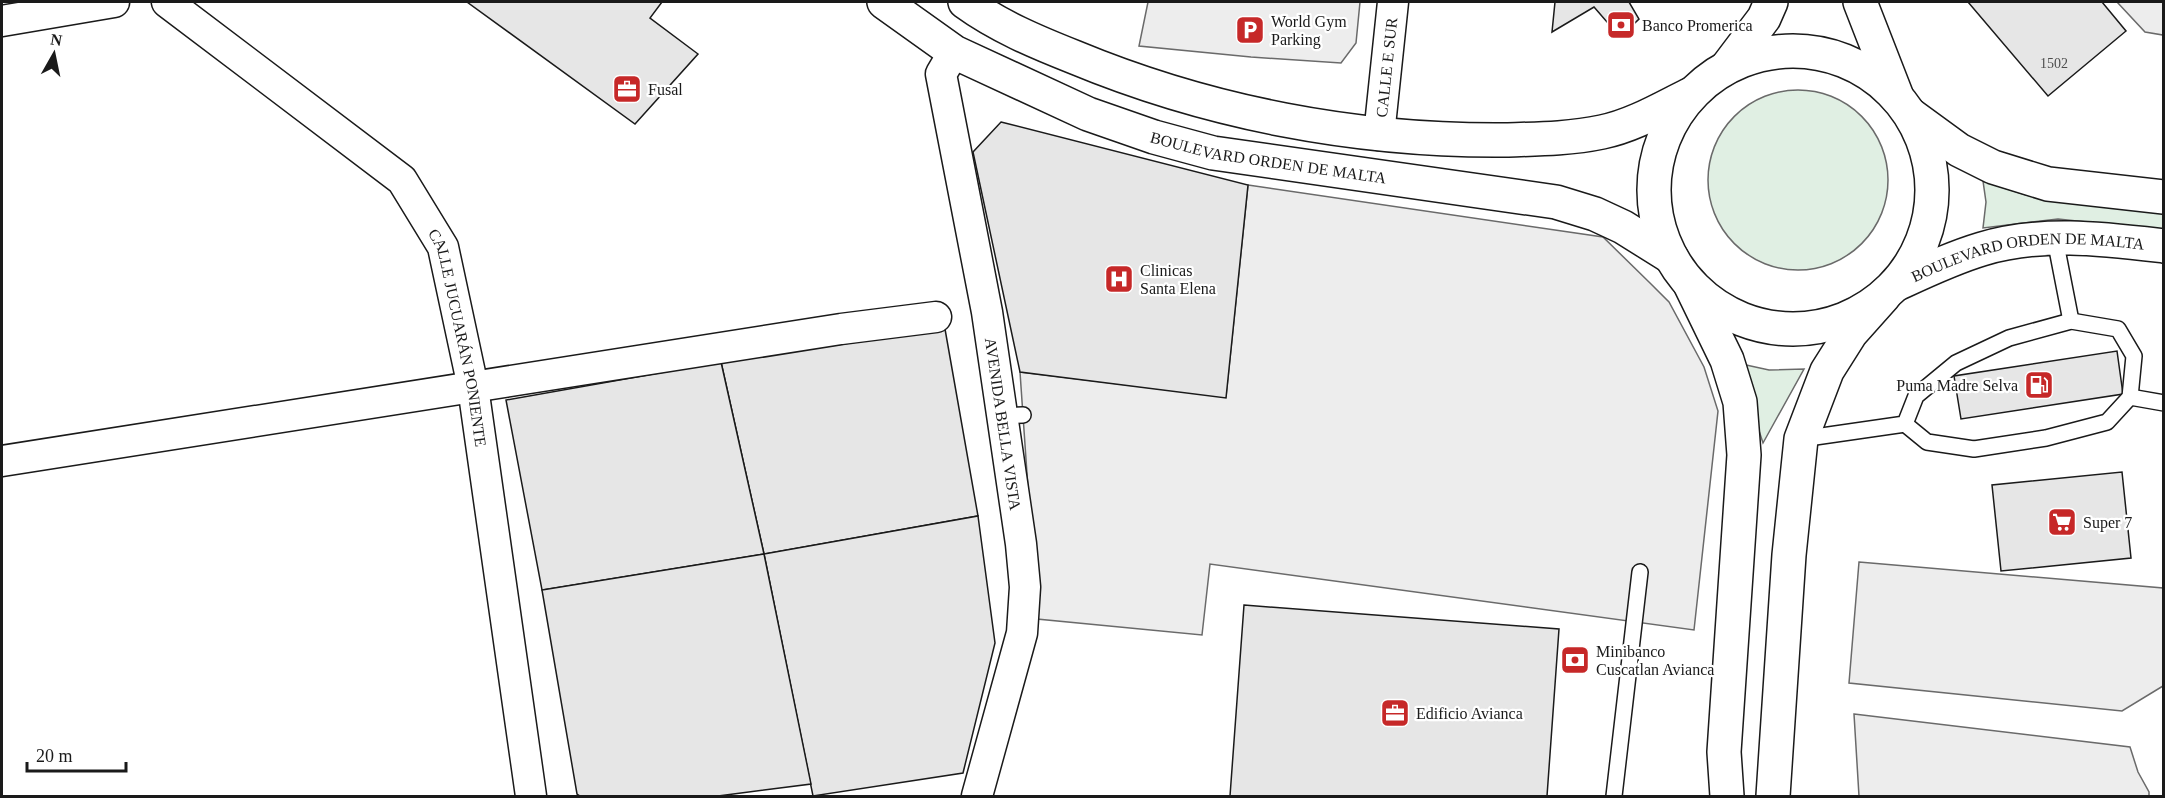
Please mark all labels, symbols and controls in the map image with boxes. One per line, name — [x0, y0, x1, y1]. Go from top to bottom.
bank icon: Banco Promerica — [1605, 9, 1637, 41]
place label: World Gym Parking — [1271, 13, 1347, 49]
parking icon: World Gym Parking — [1234, 14, 1266, 46]
street label: CALLE E SUR — [1372, 16, 1400, 118]
place label: Banco Promerica — [1642, 17, 1753, 34]
north arrow — [24, 24, 84, 84]
text: N — [49, 30, 64, 49]
house number: 1502 — [2040, 56, 2068, 71]
office icon: Fusal — [611, 73, 643, 105]
place label: Fusal — [648, 81, 683, 98]
street label: BOULEVARD ORDEN DE MALTA — [1149, 128, 1388, 186]
street label: CALLE JUCUARÁN PONIENTE — [425, 226, 490, 448]
street label: BOULEVARD ORDEN DE MALTA — [1908, 229, 2146, 285]
place label: Clinicas Santa Elena — [1140, 262, 1216, 297]
hospital icon: Clinicas Santa Elena — [1103, 263, 1135, 295]
street label: AVENIDA BELLA VISTA — [982, 336, 1024, 512]
fuel station icon: Puma Madre Selva — [2023, 369, 2055, 401]
place label: Puma Madre Selva — [1896, 377, 2018, 394]
supermarket icon: Super 7 — [2046, 506, 2078, 538]
place label: Super 7 — [2083, 514, 2132, 532]
place label: Minibanco Cuscatlan Avianca — [1596, 643, 1714, 678]
bank icon: Minibanco Cuscatlan Avianca — [1559, 644, 1591, 676]
office icon: Edificio Avianca — [1379, 697, 1411, 729]
place label: Edificio Avianca — [1416, 705, 1523, 722]
scale bar — [27, 735, 126, 773]
text: 20 m — [36, 746, 73, 766]

